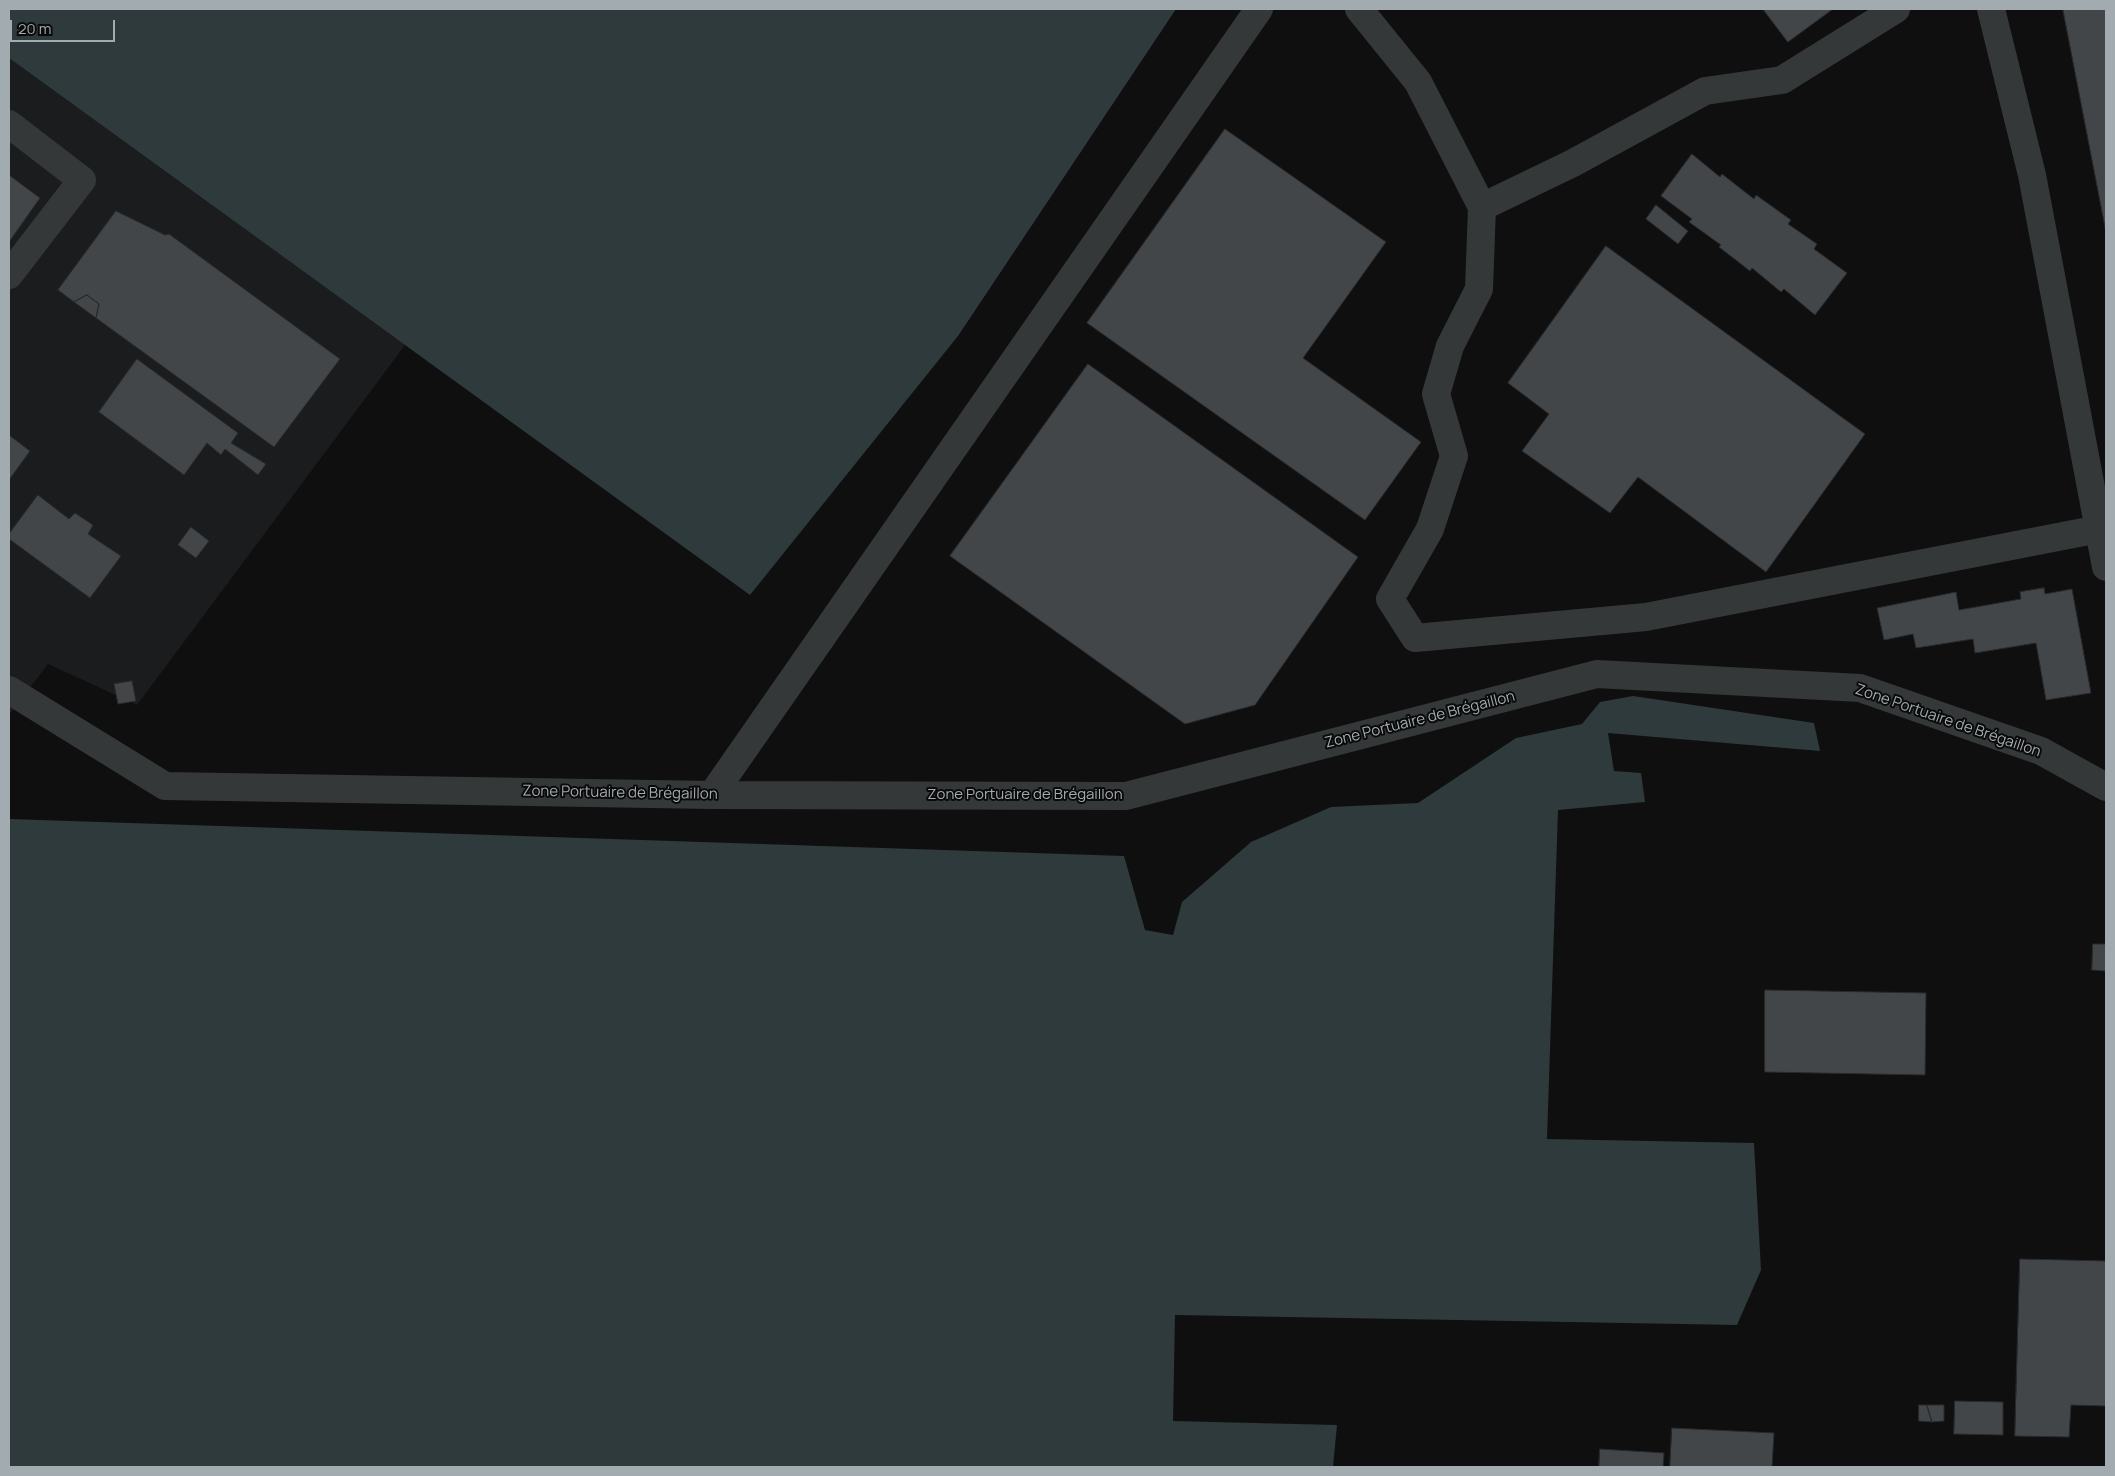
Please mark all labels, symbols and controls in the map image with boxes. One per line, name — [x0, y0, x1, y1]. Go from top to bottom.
scale bar — [12, 10, 118, 42]
text: 20 m — [18, 18, 51, 39]
street label: Zone Portuaire de Brégaillon — [1853, 681, 2043, 761]
street label: Zone Portuaire de Brégaillon — [1323, 688, 1517, 752]
street label: Zone Portuaire de Brégaillon — [522, 782, 718, 804]
street label: Zone Portuaire de Brégaillon — [927, 786, 1123, 804]

